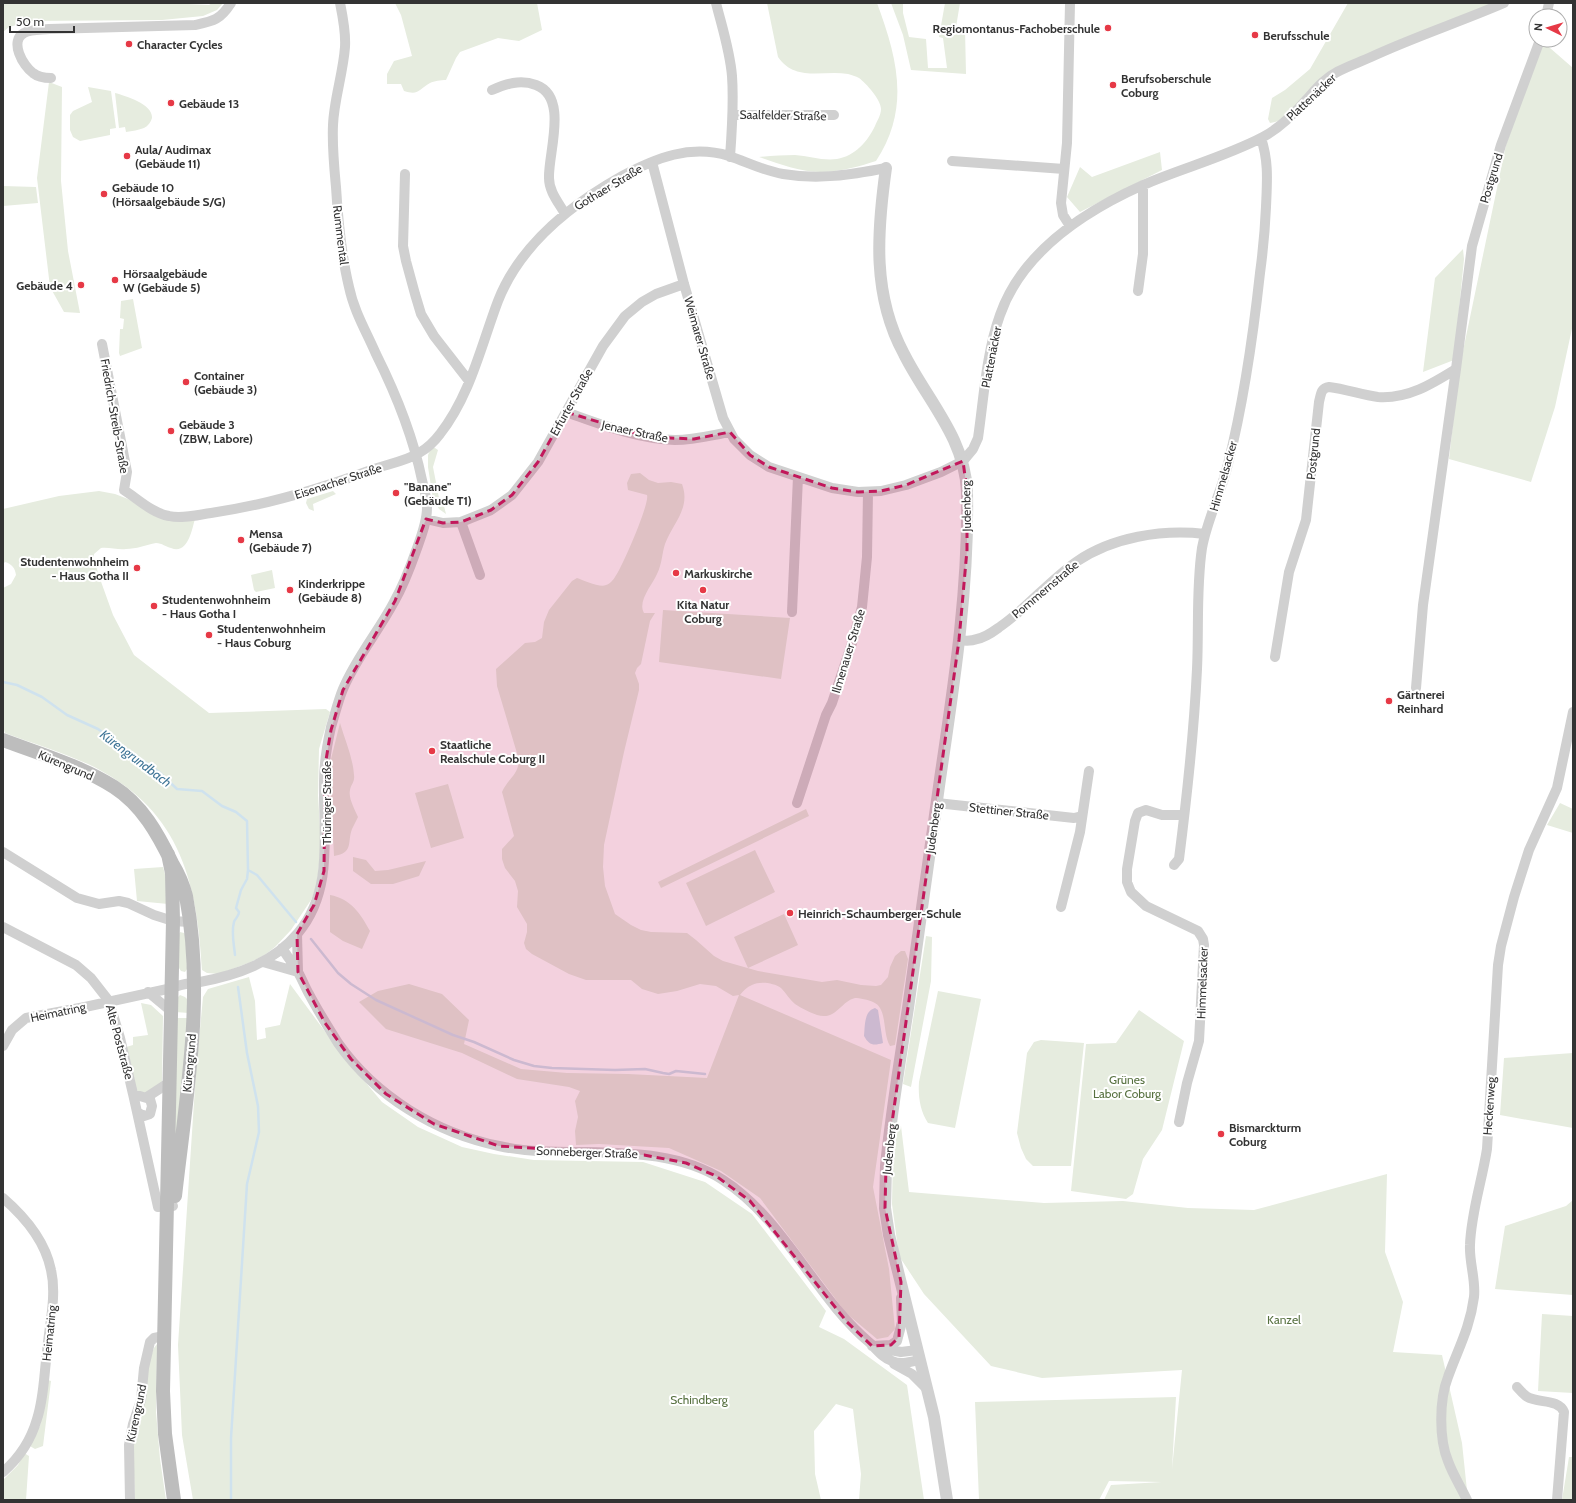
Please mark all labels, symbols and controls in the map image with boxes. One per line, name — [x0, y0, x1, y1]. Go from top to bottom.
scale bar — [10, 8, 74, 34]
north arrow — [1528, 8, 1568, 48]
text: 50 m — [16, 14, 44, 29]
place label: Regiomontanus-Fachoberschule — [933, 21, 1100, 36]
marker: Regiomontanus-Fachoberschule — [1103, 23, 1113, 33]
text: N — [1531, 23, 1545, 32]
place label: Berufsschule — [1263, 28, 1329, 43]
marker: Berufsschule — [1250, 30, 1260, 40]
place label: Character Cycles — [137, 37, 223, 52]
marker: Character Cycles — [124, 39, 134, 49]
street label: Plattenäcker — [1283, 70, 1339, 124]
place label: Berufsoberschule Coburg — [1121, 71, 1211, 100]
marker: Berufsoberschule Coburg — [1108, 80, 1118, 90]
place label: Gebäude 13 — [179, 96, 239, 111]
marker: Gebäude 13 — [166, 98, 176, 108]
street label: Saalfelder Straße — [739, 107, 827, 123]
place label: Aula/ Audimax (Gebäude 11) — [135, 142, 211, 171]
marker: Aula/ Audimax (Gebäude 11) — [122, 151, 132, 161]
street label: Postgrund — [1476, 151, 1506, 205]
street label: Gothaer Straße — [571, 161, 645, 213]
place label: Gebäude 10 (Hörsaalgebäude S/G) — [112, 180, 226, 209]
marker: Gebäude 10 (Hörsaalgebäude S/G) — [99, 189, 109, 199]
street label: Rummental — [330, 204, 352, 266]
place label: Hörsaalgebäude W (Gebäude 5) — [123, 266, 207, 295]
marker: Hörsaalgebäude W (Gebäude 5) — [110, 275, 120, 285]
place label: Gebäude 4 — [16, 278, 73, 293]
marker: Gebäude 4 — [76, 280, 86, 290]
street label: Weimarer Straße — [681, 295, 719, 381]
street label: Plattenäcker — [978, 325, 1004, 389]
street label: Friedrich-Streib-Straße — [98, 357, 132, 475]
street label: Erfurter Straße — [546, 366, 596, 438]
place label: Container (Gebäude 3) — [194, 368, 257, 397]
marker: Container (Gebäude 3) — [181, 377, 191, 387]
street label: Jenaer Straße — [599, 416, 670, 445]
place label: Gebäude 3 (ZBW, Labore) — [179, 417, 253, 446]
marker: Gebäude 3 (ZBW, Labore) — [166, 426, 176, 436]
street label: Postgrund — [1303, 427, 1323, 481]
street label: Himmelsacker — [1206, 439, 1240, 513]
street label: Eisenacher Straße — [292, 460, 384, 502]
place label: "Banane" (Gebäude T1) — [404, 479, 472, 508]
street label: Judenberg — [958, 479, 974, 533]
marker: "Banane" (Gebäude T1) — [391, 488, 401, 498]
place label: Mensa (Gebäude 7) — [249, 526, 312, 555]
marker: Mensa (Gebäude 7) — [236, 535, 246, 545]
place label: Studentenwohnheim - Haus Gotha II — [20, 554, 129, 583]
street label: Pommernstraße — [1009, 557, 1081, 621]
marker: Studentenwohnheim - Haus Gotha II — [132, 563, 142, 573]
place label: Markuskirche — [684, 566, 752, 581]
marker: Markuskirche — [671, 568, 681, 578]
place label: Kinderkrippe (Gebäude 8) — [298, 576, 365, 605]
marker: Kinderkrippe (Gebäude 8) — [285, 585, 295, 595]
marker: Kita Natur Coburg — [698, 585, 708, 595]
place label: Studentenwohnheim - Haus Gotha I — [162, 592, 271, 621]
place label: Kita Natur Coburg — [677, 597, 729, 626]
marker: Studentenwohnheim - Haus Gotha I — [149, 601, 159, 611]
street label: Ilmenauer Straße — [828, 607, 868, 695]
place label: Studentenwohnheim - Haus Coburg — [217, 621, 326, 650]
marker: Studentenwohnheim - Haus Coburg — [204, 630, 214, 640]
place label: Gärtnerei Reinhard — [1397, 687, 1445, 716]
marker: Gärtnerei Reinhard — [1384, 696, 1394, 706]
water label: Kürengrundbach — [97, 726, 175, 790]
place label: Staatliche Realschule Coburg II — [440, 737, 545, 766]
marker: Staatliche Realschule Coburg II — [427, 746, 437, 756]
street label: Kürengrund — [36, 747, 96, 783]
street label: Thüringer Straße — [319, 761, 334, 845]
street label: Stettiner Straße — [968, 799, 1050, 823]
street label: Judenberg — [922, 801, 944, 855]
place label: Heinrich-Schaumberger-Schule — [798, 906, 961, 921]
marker: Heinrich-Schaumberger-Schule — [785, 908, 795, 918]
street label: Himmelsacker — [1193, 946, 1211, 1019]
street label: Heimatring — [29, 999, 88, 1025]
street label: Alte Poststraße — [103, 1003, 137, 1081]
street label: Kürengrund — [179, 1033, 199, 1093]
park label: Grünes Labor Coburg — [1093, 1072, 1162, 1101]
street label: Heckenweg — [1479, 1075, 1499, 1136]
place label: Bismarckturm Coburg — [1229, 1120, 1301, 1149]
street label: Judenberg — [879, 1122, 899, 1176]
marker: Bismarckturm Coburg — [1216, 1129, 1226, 1139]
street label: Sonneberger Straße — [536, 1143, 638, 1161]
street label: Heimatring — [39, 1303, 60, 1362]
park label: Kanzel — [1267, 1312, 1301, 1327]
street label: Kürengrund — [123, 1383, 149, 1443]
park label: Schindberg — [670, 1392, 729, 1407]

